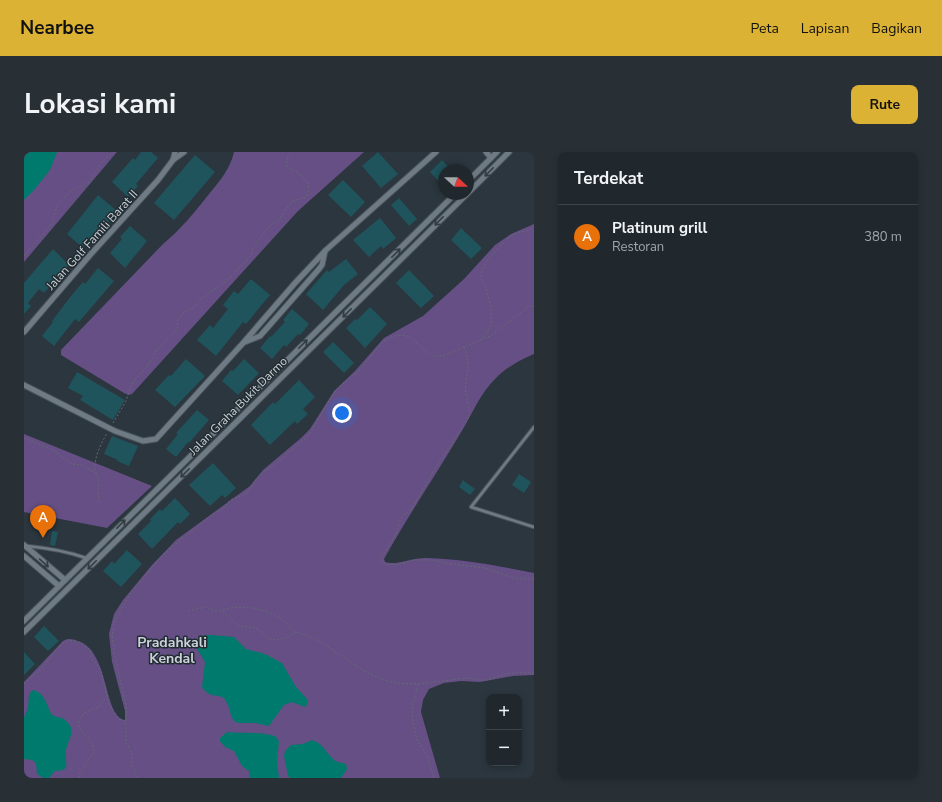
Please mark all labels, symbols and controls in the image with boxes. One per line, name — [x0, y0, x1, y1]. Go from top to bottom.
text: Nearbee — [20, 15, 94, 41]
text: Peta — [751, 19, 779, 38]
text: Lapisan — [801, 19, 849, 38]
text: Bagikan — [871, 19, 922, 38]
text: Lokasi kami — [24, 85, 176, 123]
button: Rute — [851, 85, 918, 124]
north arrow — [438, 164, 474, 200]
one-way arrow — [484, 167, 494, 177]
text: Terdekat — [574, 167, 643, 190]
street label: Jalan Golf Famili Barat II — [42, 186, 141, 294]
one-way arrow — [434, 217, 444, 226]
text: Platinum grill — [612, 218, 707, 238]
text: A — [582, 228, 592, 246]
text: 380 m — [864, 228, 902, 246]
text: Restoran — [612, 238, 664, 256]
one-way arrow — [391, 248, 401, 258]
one-way arrow — [342, 308, 352, 318]
one-way arrow — [298, 339, 308, 349]
street label: Jalan Graha Bukit Darmo — [185, 353, 291, 459]
your location — [332, 403, 352, 423]
one-way arrow — [180, 468, 189, 478]
pin: A — [30, 505, 56, 538]
one-way arrow — [116, 519, 126, 529]
one-way arrow — [39, 558, 49, 567]
one-way arrow — [87, 560, 97, 570]
district label: Pradahkali Kendal — [137, 633, 207, 668]
map controls — [486, 694, 522, 766]
button: + — [486, 694, 522, 730]
button: − — [486, 730, 522, 766]

